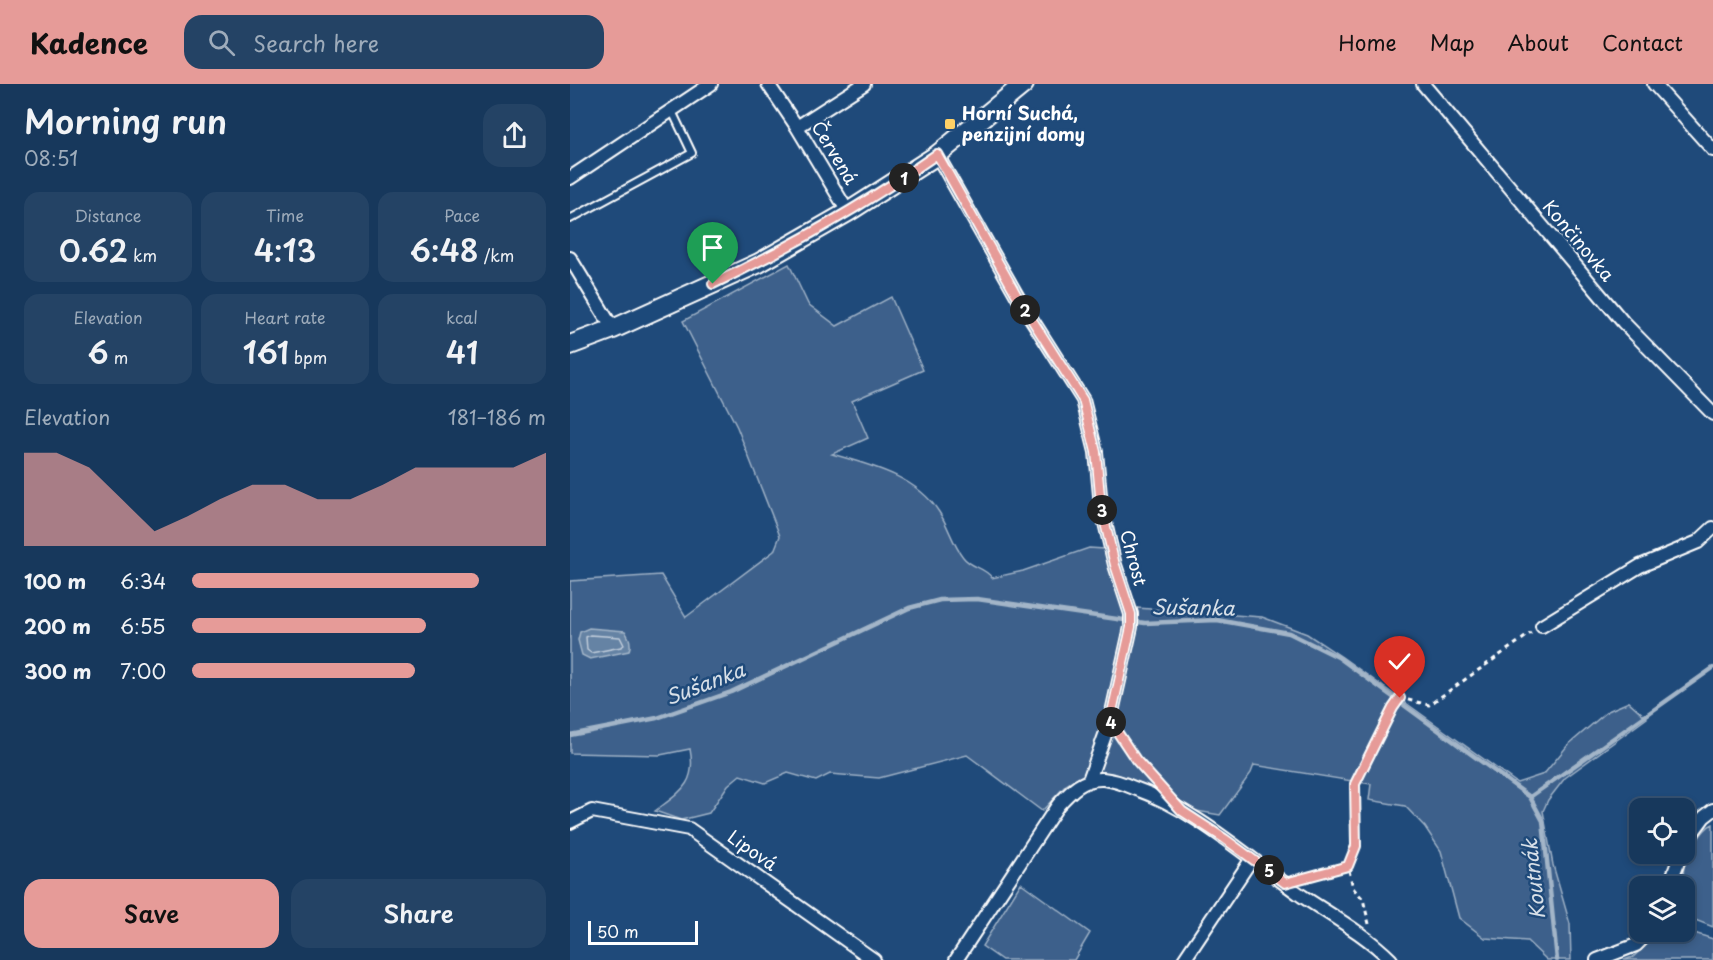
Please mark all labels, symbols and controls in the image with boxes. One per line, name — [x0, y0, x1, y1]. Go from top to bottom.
search box — [184, 15, 604, 69]
text: Kadence — [30, 21, 148, 64]
icon: search — [205, 26, 238, 59]
text: Search here — [253, 26, 379, 59]
text: Home — [1338, 26, 1397, 58]
text: Map — [1430, 26, 1475, 58]
text: About — [1508, 26, 1569, 58]
text: Contact — [1602, 26, 1683, 58]
text: Morning run — [24, 95, 227, 145]
place label: Horní Suchá, penzijní domy — [962, 99, 1085, 147]
button: share — [483, 104, 546, 167]
street label: Červená — [806, 115, 865, 190]
marker: Horní Suchá, penzijní domy — [943, 117, 957, 131]
text: 08:51 — [24, 143, 78, 173]
pin: 1 — [889, 163, 919, 193]
text: 1 — [900, 166, 908, 190]
street label: Končinovka — [1537, 193, 1622, 287]
text: Distance — [74, 203, 142, 227]
text: Time — [266, 203, 304, 227]
text: Pace — [444, 203, 480, 227]
pin — [687, 222, 738, 284]
text: 0.62 — [59, 227, 128, 272]
text: 4:13 — [254, 227, 316, 272]
text: 6:48 — [410, 227, 479, 272]
icon: arrive — [696, 231, 729, 264]
text: km — [128, 243, 157, 267]
text: /km — [479, 243, 514, 267]
pin: 2 — [1010, 295, 1040, 325]
text: 2 — [1019, 298, 1031, 322]
text: Elevation — [73, 305, 143, 329]
text: Heart rate — [245, 305, 325, 329]
text: kcal — [446, 305, 478, 329]
text: 6 — [88, 329, 109, 374]
text: 161 — [243, 329, 289, 374]
text: 41 — [446, 329, 478, 374]
text: m — [109, 345, 128, 369]
text: bpm — [289, 345, 327, 369]
text: Elevation — [24, 402, 110, 432]
text: 181–186 m — [448, 402, 546, 432]
pin: 3 — [1087, 495, 1117, 525]
text: 3 — [1097, 498, 1107, 522]
street label: Chrost — [1114, 526, 1155, 589]
text: 100 m — [24, 566, 86, 596]
text: 6:34 — [120, 566, 166, 596]
water label: Sušanka — [1151, 591, 1235, 623]
text: 200 m — [24, 611, 91, 641]
text: 6:55 — [120, 611, 165, 641]
pin — [1374, 636, 1425, 698]
icon: check — [1383, 645, 1416, 678]
water label: Sušanka — [660, 654, 749, 712]
text: 300 m — [24, 656, 92, 686]
text: 7:00 — [120, 656, 166, 686]
pin: 4 — [1096, 707, 1126, 737]
text: 4 — [1106, 710, 1116, 734]
map controls — [1629, 798, 1695, 942]
button: locate — [1629, 798, 1695, 864]
street label: Lipová — [722, 823, 783, 877]
water label: Koutnák — [1514, 836, 1552, 921]
pin: 5 — [1254, 855, 1284, 885]
text: 5 — [1264, 858, 1274, 882]
button: layers — [1629, 876, 1695, 942]
button: Save — [24, 879, 279, 948]
button: Share — [291, 879, 546, 948]
scale bar — [588, 918, 698, 946]
text: 50 m — [597, 919, 638, 943]

